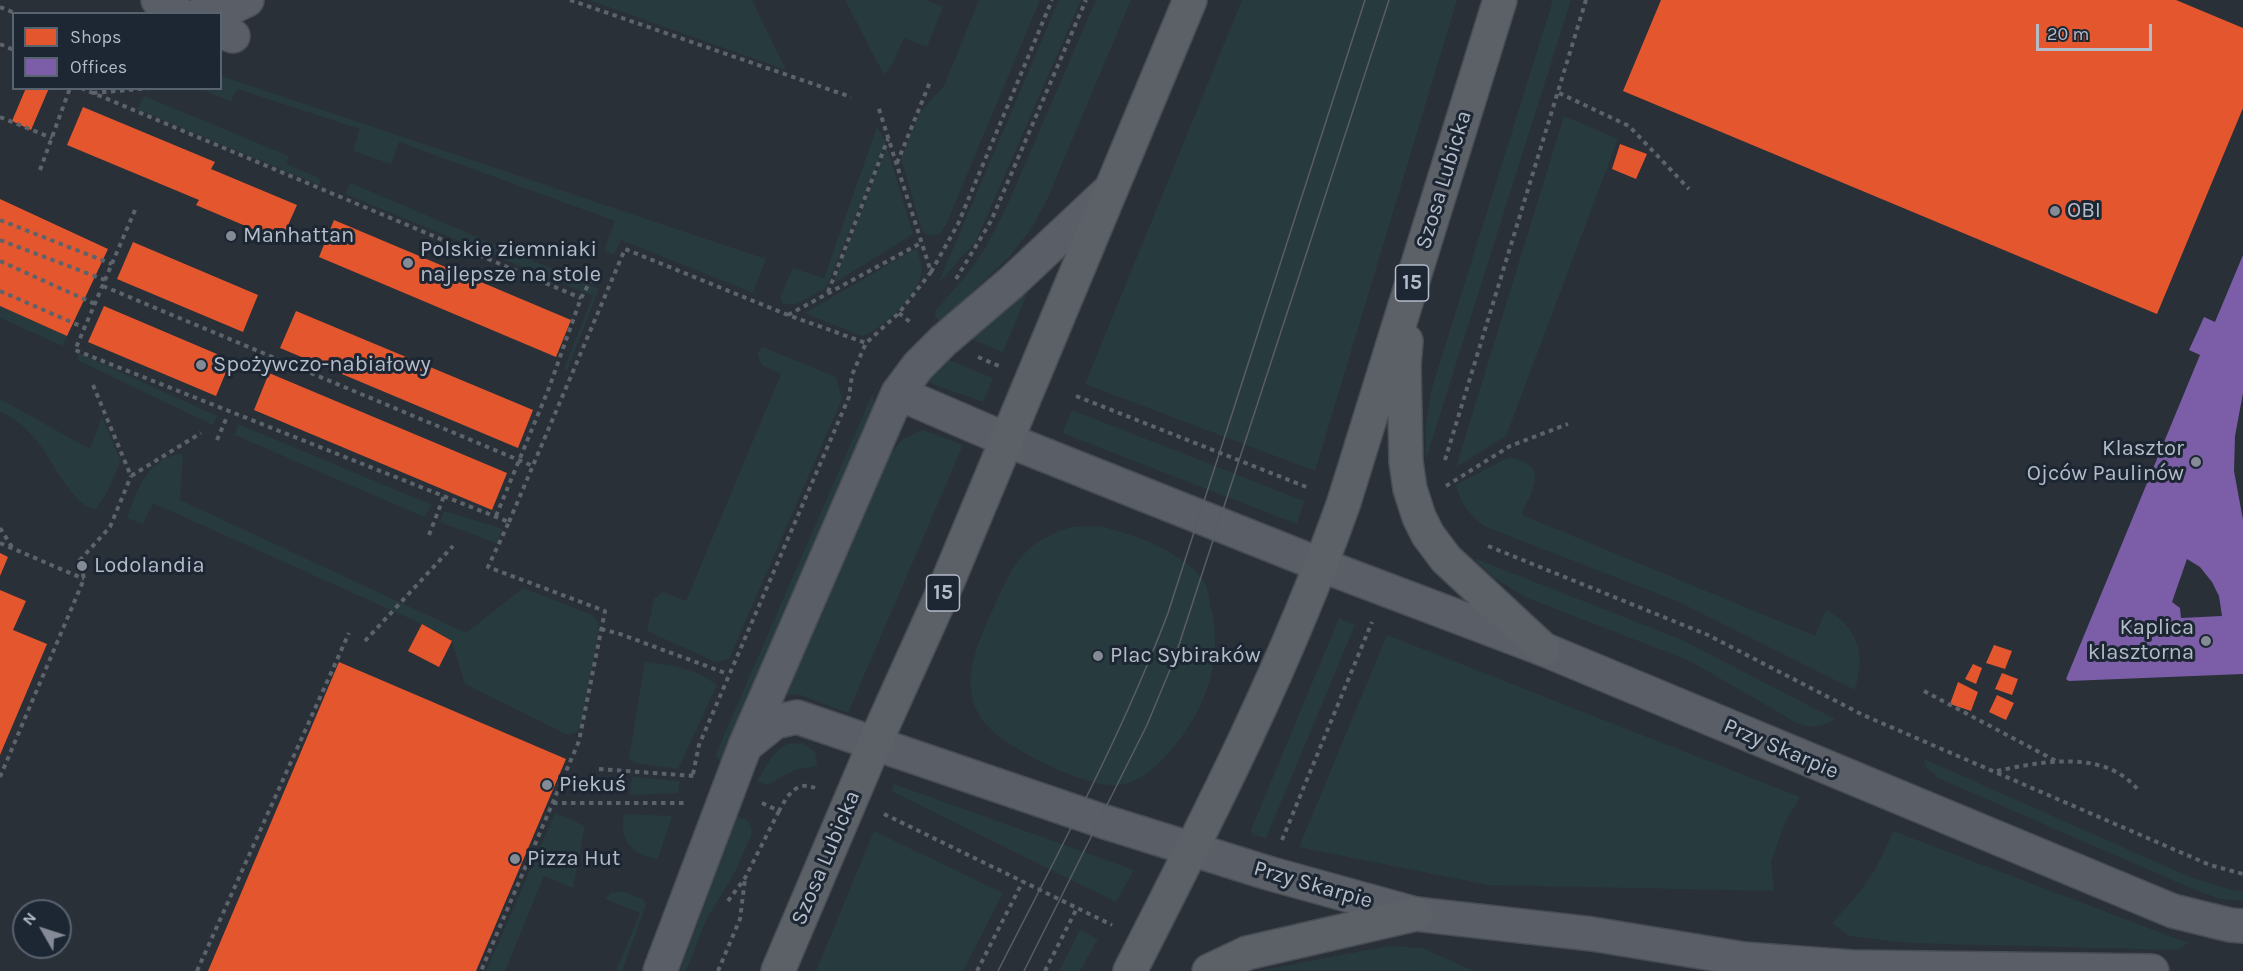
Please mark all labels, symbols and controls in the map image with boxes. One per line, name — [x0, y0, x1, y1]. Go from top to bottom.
legend — [12, 12, 222, 90]
scale bar — [2039, 12, 2154, 50]
text: 20 m — [2047, 23, 2089, 45]
text: Shops — [70, 26, 122, 48]
text: Offices — [70, 56, 127, 78]
street label: Szosa Lubicka — [1410, 107, 1478, 253]
place label: OBI — [2067, 198, 2101, 224]
marker: OBI — [2048, 204, 2062, 218]
place label: Manhattan — [243, 223, 354, 249]
marker: Manhattan — [224, 229, 238, 243]
place label: Polskie ziemniaki najlepsze na stole — [420, 237, 601, 288]
marker: Polskie ziemniaki najlepsze na stole — [401, 256, 415, 270]
road number: 15 — [1396, 265, 1428, 301]
place label: Spożywczo-nabiałowy — [213, 352, 431, 378]
marker: Spożywczo-nabiałowy — [194, 358, 208, 372]
place label: Klasztor Ojców Paulinów — [2027, 436, 2184, 488]
marker: Klasztor Ojców Paulinów — [2189, 455, 2203, 469]
place label: Lodolandia — [94, 553, 205, 579]
marker: Lodolandia — [75, 559, 89, 573]
road number: 15 — [926, 575, 960, 611]
place label: Kaplica klasztorna — [2088, 615, 2194, 666]
marker: Kaplica klasztorna — [2199, 634, 2213, 648]
place label: Plac Sybiraków — [1110, 643, 1261, 669]
marker: Plac Sybiraków — [1091, 649, 1105, 663]
street label: Przy Skarpie — [1719, 713, 1843, 785]
place label: Piekuś — [559, 772, 626, 798]
marker: Piekuś — [540, 778, 554, 792]
street label: Szosa Lubicka — [786, 787, 866, 929]
place label: Pizza Hut — [527, 846, 620, 872]
marker: Pizza Hut — [508, 852, 522, 866]
street label: Przy Skarpie — [1250, 855, 1376, 915]
north arrow — [12, 899, 72, 959]
text: N — [18, 908, 40, 929]

